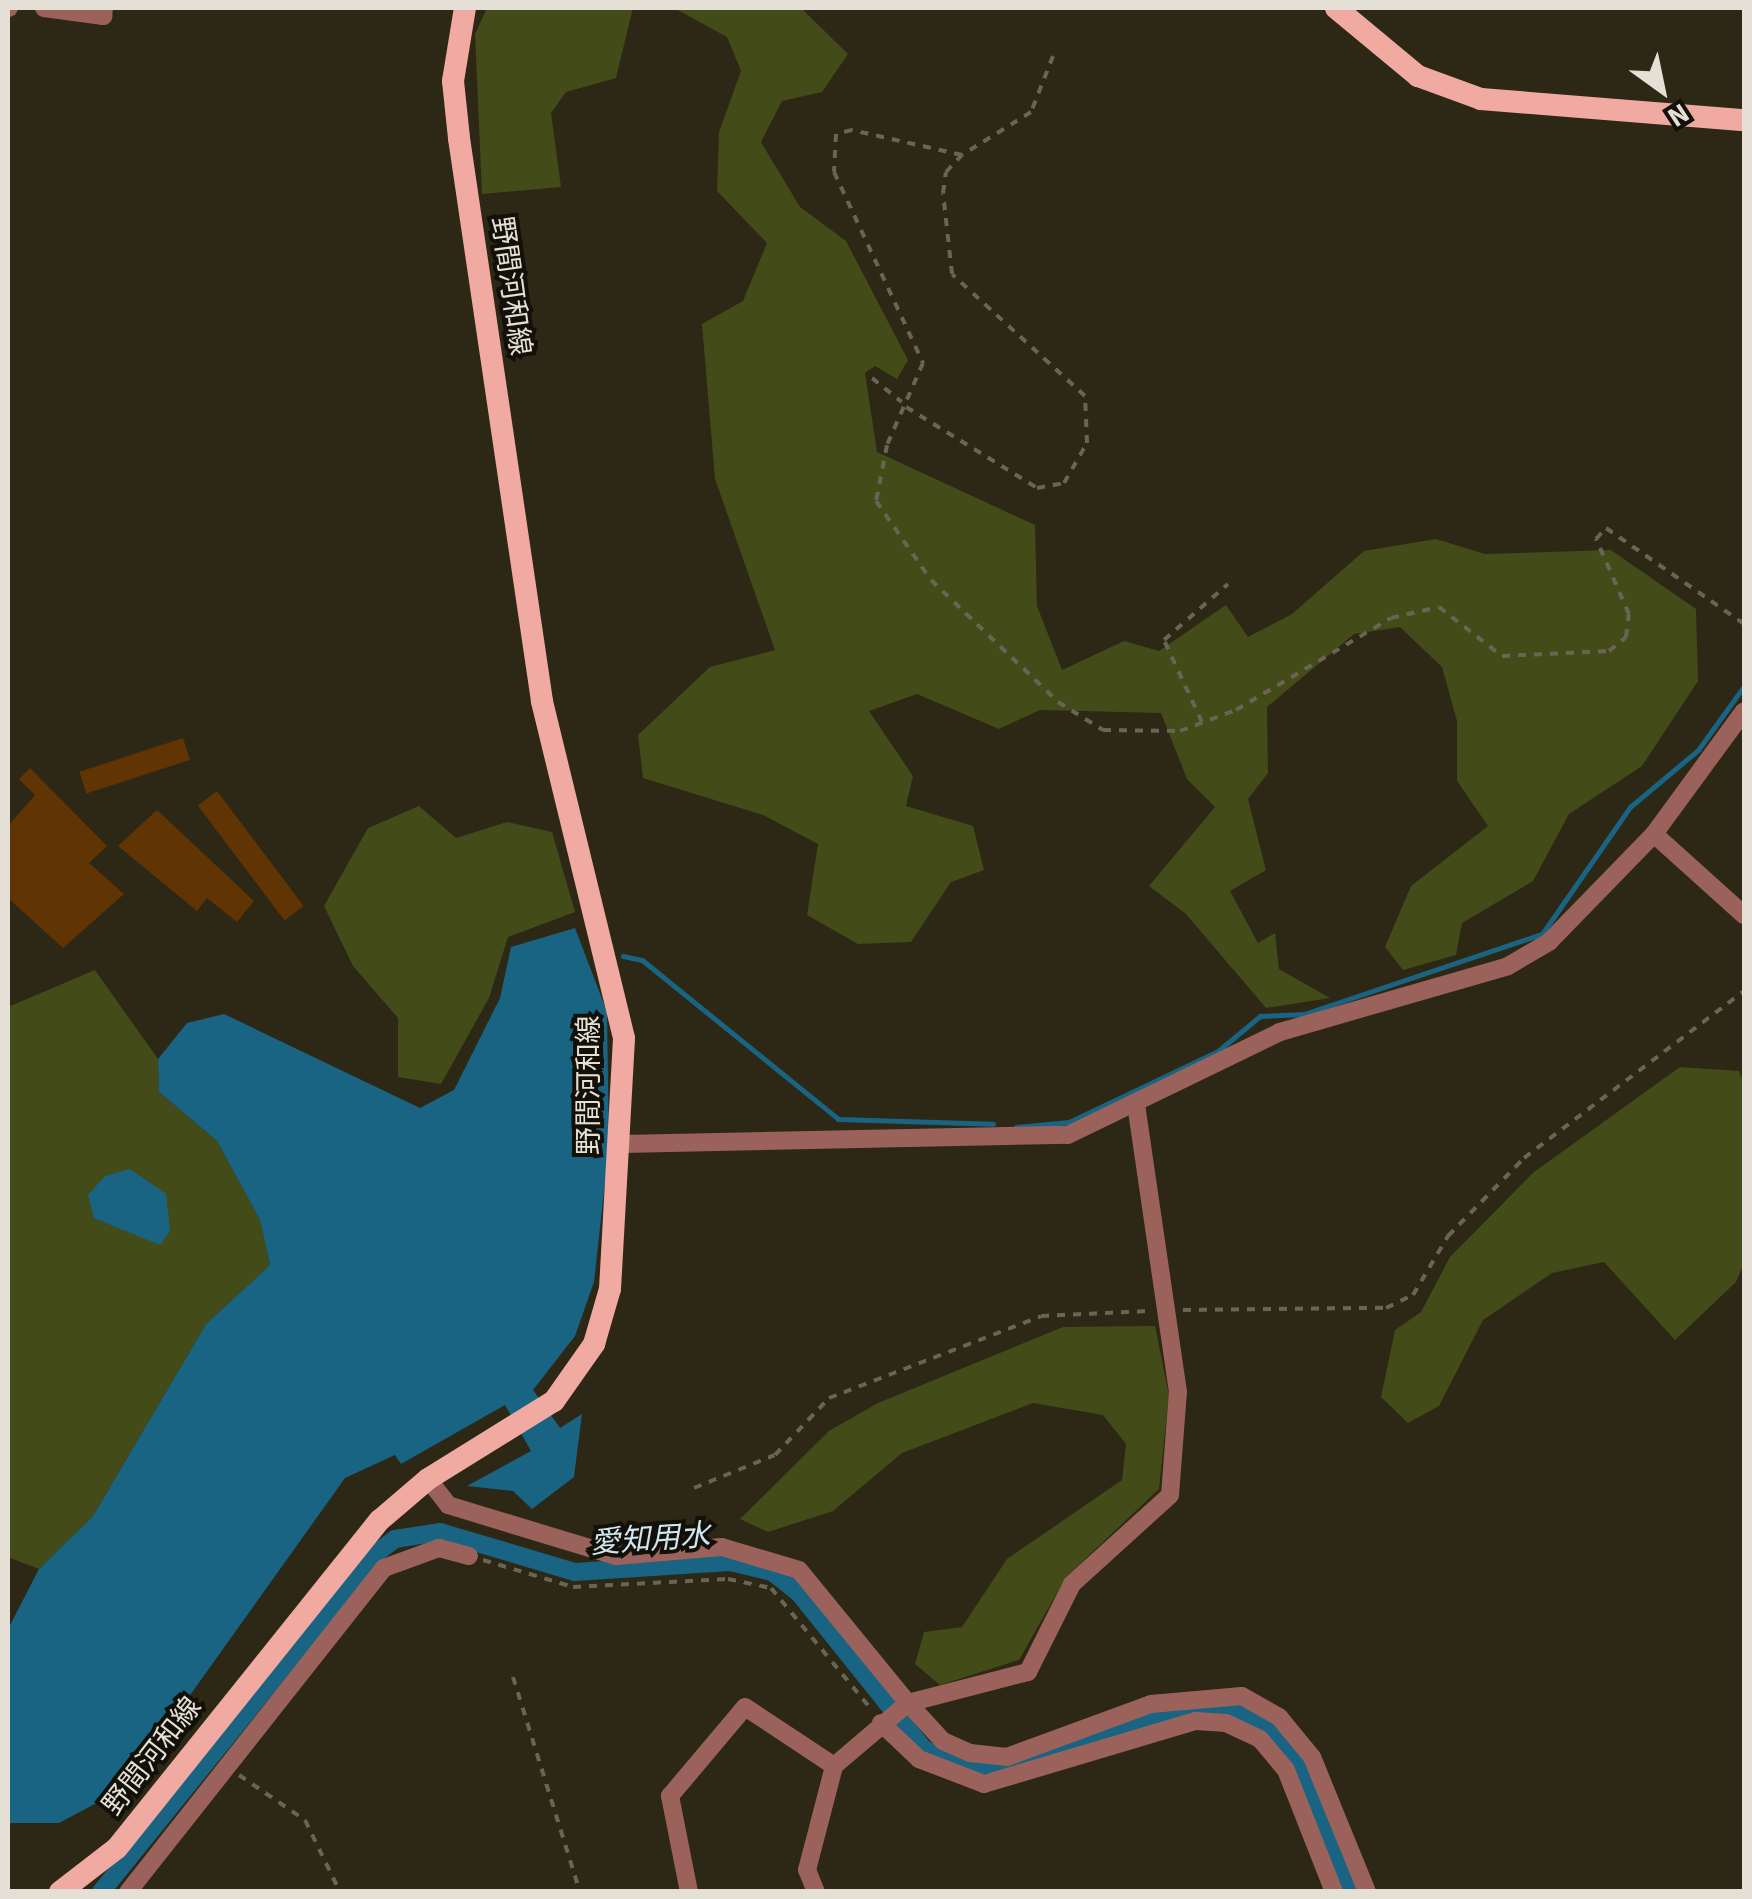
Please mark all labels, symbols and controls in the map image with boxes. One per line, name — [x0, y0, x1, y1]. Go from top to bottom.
north arrow — [1612, 40, 1712, 140]
text: N — [1660, 93, 1697, 137]
street label: 野間河和線 — [485, 214, 537, 358]
street label: 野間河和線 — [572, 1015, 606, 1155]
water label: 愛知用水 — [589, 1518, 711, 1562]
street label: 野間河和線 — [96, 1690, 208, 1822]

